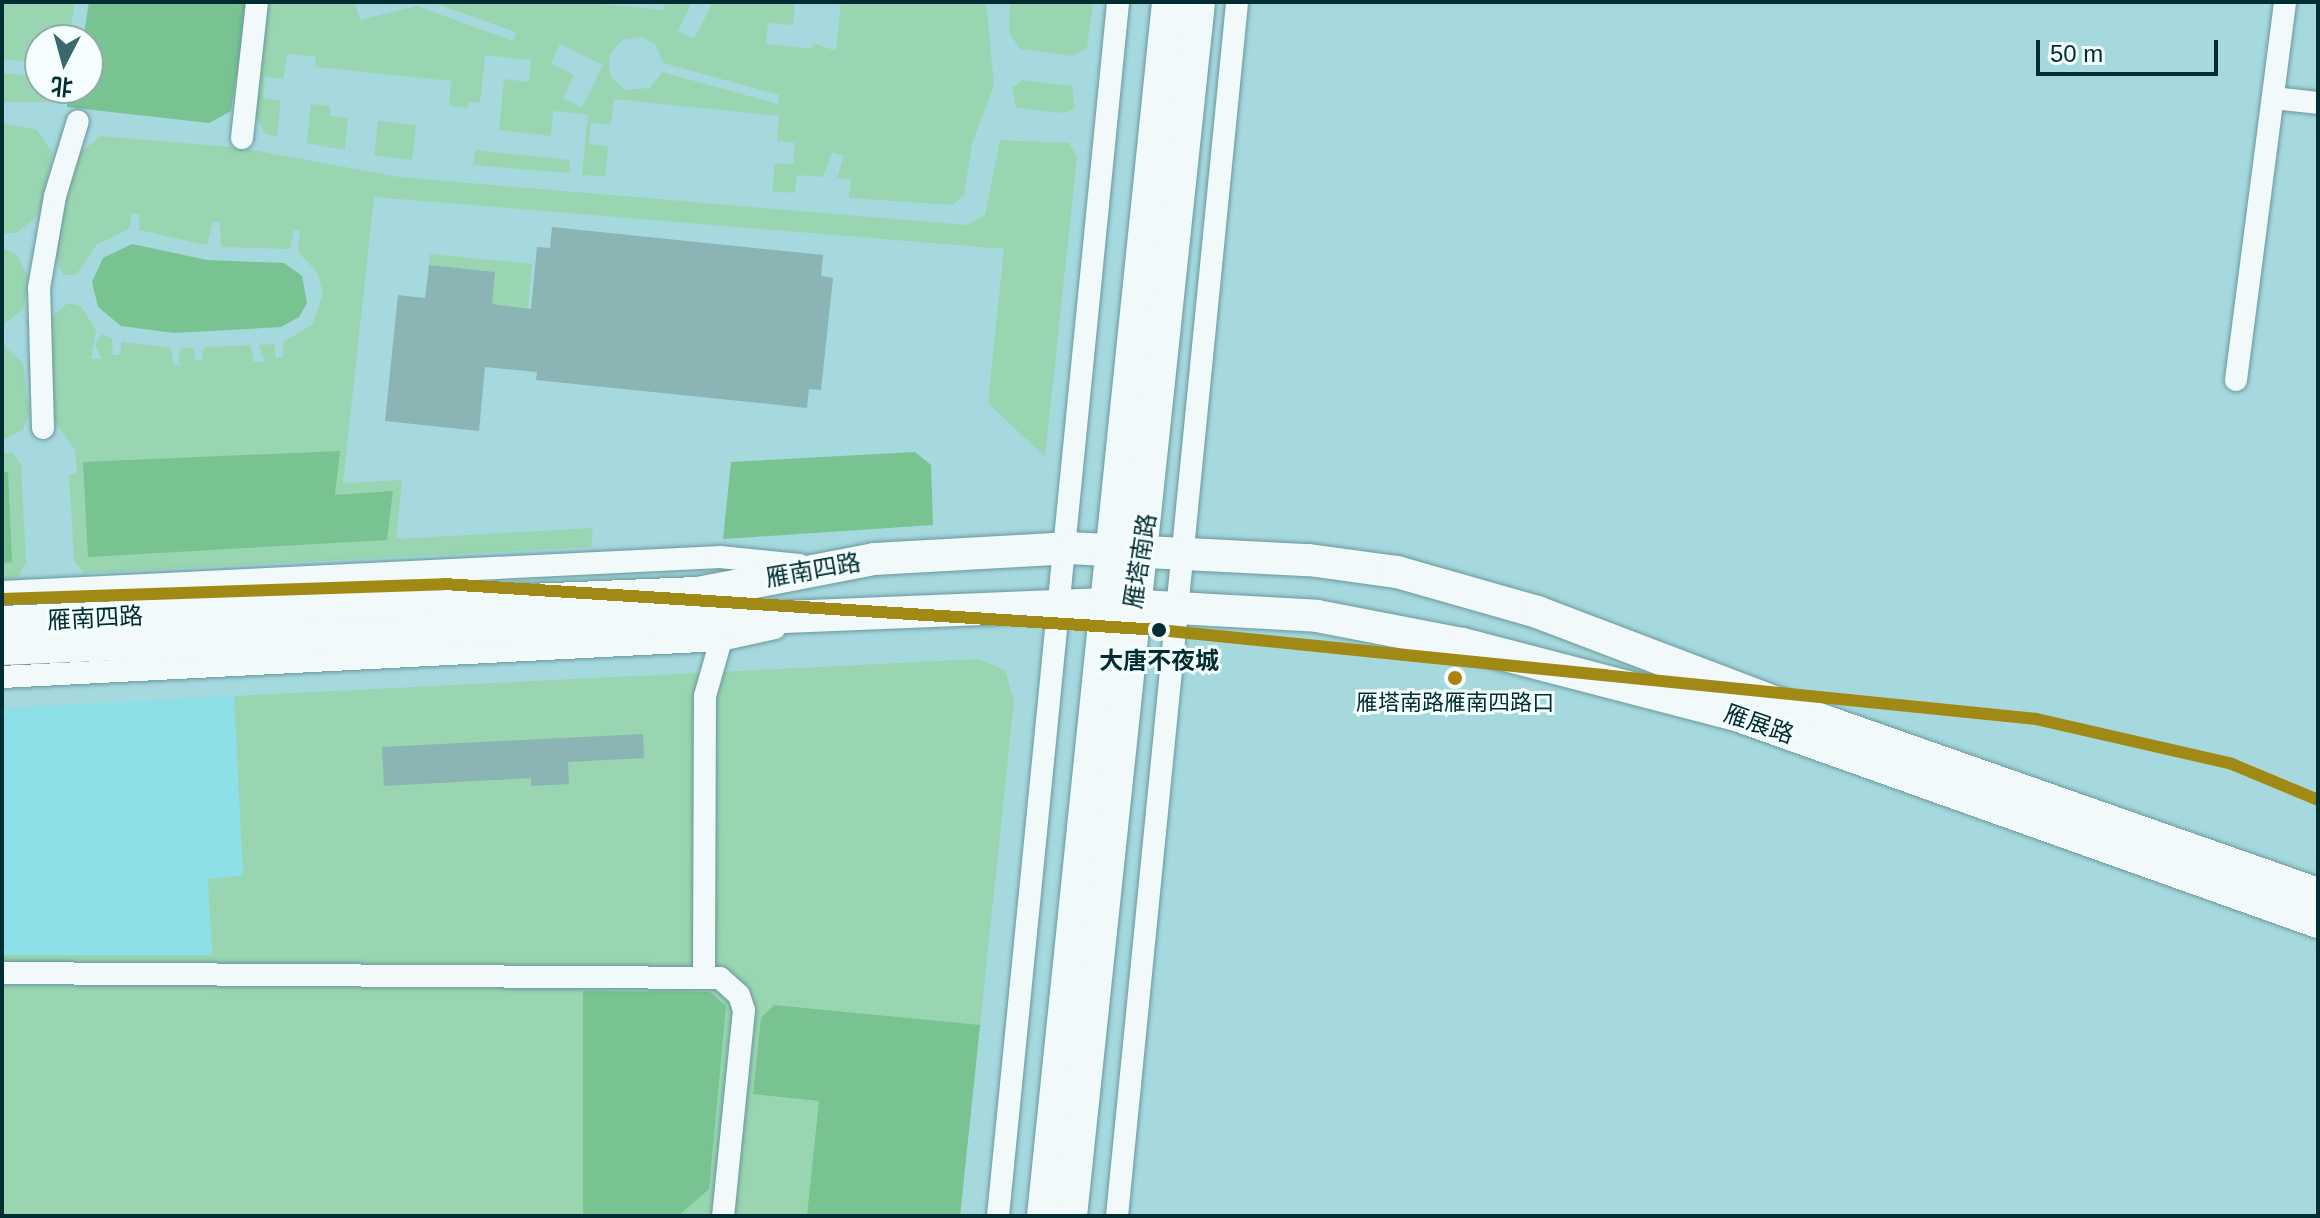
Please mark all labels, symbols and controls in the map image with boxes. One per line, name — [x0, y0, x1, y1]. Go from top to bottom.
north arrow — [24, 24, 104, 104]
scale bar — [2040, 24, 2222, 74]
text: 50 m — [2050, 40, 2103, 67]
text: 北 — [49, 73, 74, 100]
street label: 雁塔南路 — [1118, 511, 1162, 611]
street label: 雁南四路 — [763, 547, 863, 593]
street label: 雁南四路 — [46, 601, 144, 635]
marker: 大唐不夜城 — [1146, 617, 1172, 643]
place label: 大唐不夜城 — [1099, 647, 1219, 675]
marker: 雁塔南路雁南四路口 — [1447, 670, 1463, 686]
place label: 雁塔南路雁南四路口 — [1356, 690, 1554, 716]
street label: 雁展路 — [1720, 699, 1798, 749]

